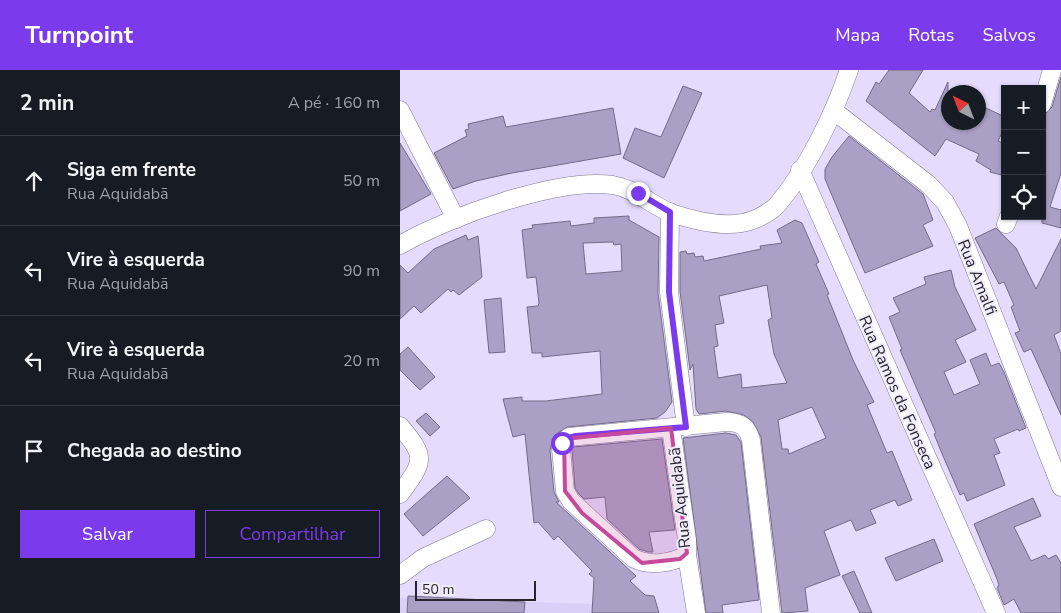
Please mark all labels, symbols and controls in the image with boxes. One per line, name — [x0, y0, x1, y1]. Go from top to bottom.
text: Turnpoint — [25, 19, 133, 51]
text: Mapa — [835, 23, 880, 47]
text: Rotas — [908, 23, 954, 47]
text: Salvos — [982, 23, 1036, 47]
north arrow — [941, 85, 986, 130]
map controls — [1001, 85, 1046, 220]
button: + — [1001, 85, 1046, 130]
text: 2 min — [20, 89, 74, 117]
text: A pé · 160 m — [288, 92, 380, 114]
button: − — [1001, 130, 1046, 175]
text: Siga em frente — [67, 157, 196, 183]
icon: ahead — [20, 167, 48, 195]
text: 50 m — [343, 170, 380, 192]
button: locate — [1001, 175, 1046, 220]
route end — [627, 182, 650, 205]
text: Rua Aquidabã — [67, 183, 169, 205]
street label: Rua Amalfi — [952, 236, 1002, 318]
text: Vire à esquerda — [67, 247, 205, 273]
icon: left — [20, 257, 48, 285]
text: 90 m — [343, 260, 380, 282]
text: Rua Aquidabã — [67, 273, 169, 295]
street label: Rua Ramos da Fonseca — [853, 312, 941, 473]
text: Vire à esquerda — [67, 337, 205, 363]
icon: left — [20, 347, 48, 375]
text: 20 m — [343, 350, 380, 372]
text: Rua Aquidabã — [67, 363, 169, 385]
route start — [551, 432, 574, 455]
icon: arrive — [20, 437, 48, 465]
text: Chegada ao destino — [67, 438, 242, 464]
street label: Rua Aquidabã — [664, 446, 696, 550]
button: Salvar — [20, 510, 195, 558]
button: Compartilhar — [205, 510, 380, 558]
scale bar — [415, 578, 536, 601]
text: 50 m — [422, 580, 454, 599]

